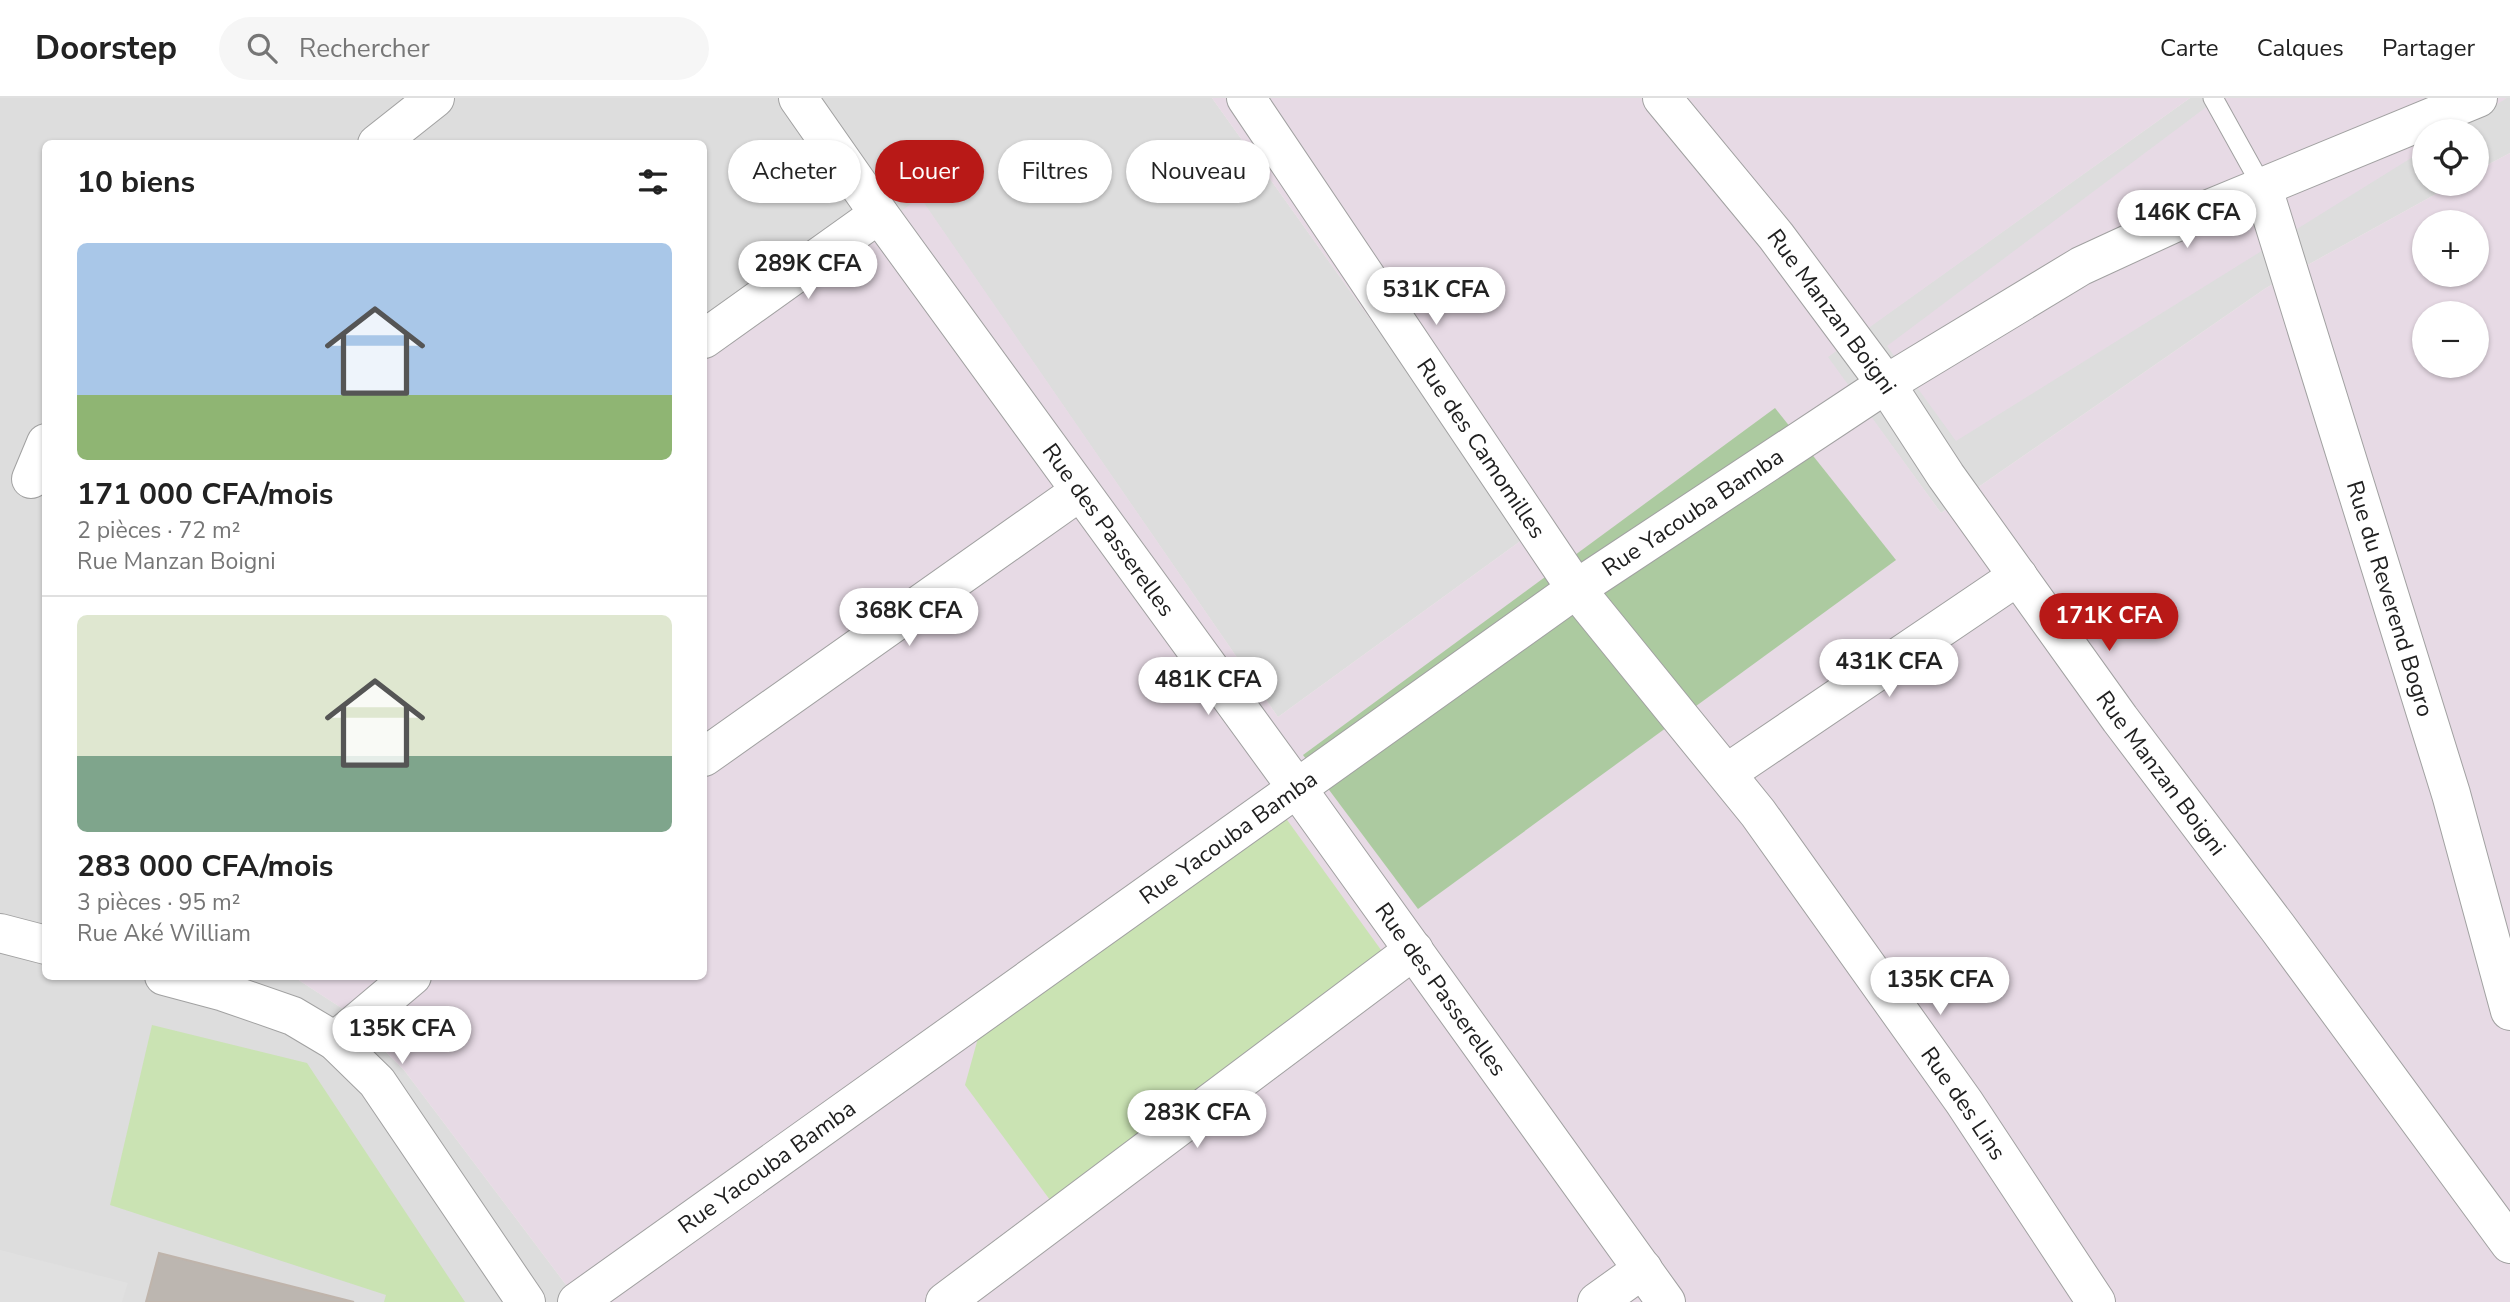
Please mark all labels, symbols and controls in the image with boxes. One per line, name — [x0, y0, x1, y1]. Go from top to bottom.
search box — [219, 17, 709, 80]
text: Doorstep — [35, 26, 177, 71]
icon: search — [243, 29, 281, 67]
text: Rechercher — [299, 31, 430, 66]
text: Carte — [2160, 32, 2219, 64]
text: Calques — [2257, 32, 2344, 64]
text: Partager — [2382, 32, 2475, 64]
map controls — [2412, 119, 2489, 378]
button: locate — [2412, 119, 2489, 196]
chip: Acheter — [728, 140, 861, 203]
chip: Louer — [875, 140, 984, 203]
chip: Filtres — [998, 140, 1112, 203]
chip: Nouveau — [1126, 140, 1270, 203]
text: 10 biens — [77, 162, 195, 203]
icon: filters — [634, 163, 672, 201]
pin: 146K CFA — [2115, 190, 2259, 250]
text: 146K CFA — [2133, 197, 2241, 228]
button: + — [2412, 210, 2489, 287]
street label: Rue Manzan Boigni — [1760, 222, 1904, 400]
pin: 289K CFA — [736, 242, 880, 301]
text: 289K CFA — [754, 248, 862, 279]
pin: 531K CFA — [1364, 268, 1508, 327]
text: 531K CFA — [1382, 274, 1490, 305]
icon: home — [312, 288, 438, 414]
button: − — [2412, 301, 2489, 378]
street label: Rue des Camomilles — [1410, 352, 1553, 544]
street label: Rue des Passerelles — [1035, 437, 1182, 623]
street label: Rue Yacouba Bamba — [1596, 441, 1789, 583]
text: 171 000 CFA/mois — [77, 474, 333, 515]
street label: Rue du Reverend Bogro — [2339, 477, 2442, 720]
text: 2 pièces · 72 m² — [77, 515, 240, 546]
text: Rue Manzan Boigni — [77, 546, 276, 577]
pin: 368K CFA — [837, 588, 981, 648]
pin: 171K CFA — [2037, 594, 2181, 653]
text: 368K CFA — [855, 595, 963, 626]
text: 171K CFA — [2055, 600, 2163, 631]
pin: 431K CFA — [1817, 640, 1961, 699]
text: 431K CFA — [1835, 646, 1943, 677]
pin: 481K CFA — [1136, 658, 1280, 717]
icon: home — [312, 660, 438, 786]
text: 481K CFA — [1154, 664, 1262, 695]
street label: Rue Manzan Boigni — [2089, 684, 2233, 862]
street label: Rue Yacouba Bamba — [1133, 763, 1323, 911]
text: 283 000 CFA/mois — [77, 846, 333, 887]
text: 3 pièces · 95 m² — [77, 887, 240, 918]
street label: Rue des Passerelles — [1368, 896, 1514, 1082]
text: Rue Aké William — [77, 918, 251, 949]
pin: 135K CFA — [1868, 958, 2012, 1017]
text: 135K CFA — [1886, 964, 1994, 995]
pin: 135K CFA — [330, 1006, 474, 1066]
text: 135K CFA — [348, 1013, 456, 1044]
street label: Rue des Lins — [1914, 1040, 2014, 1166]
pin: 283K CFA — [1125, 1090, 1269, 1150]
street label: Rue Yacouba Bamba — [672, 1093, 862, 1241]
text: 283K CFA — [1143, 1097, 1251, 1128]

